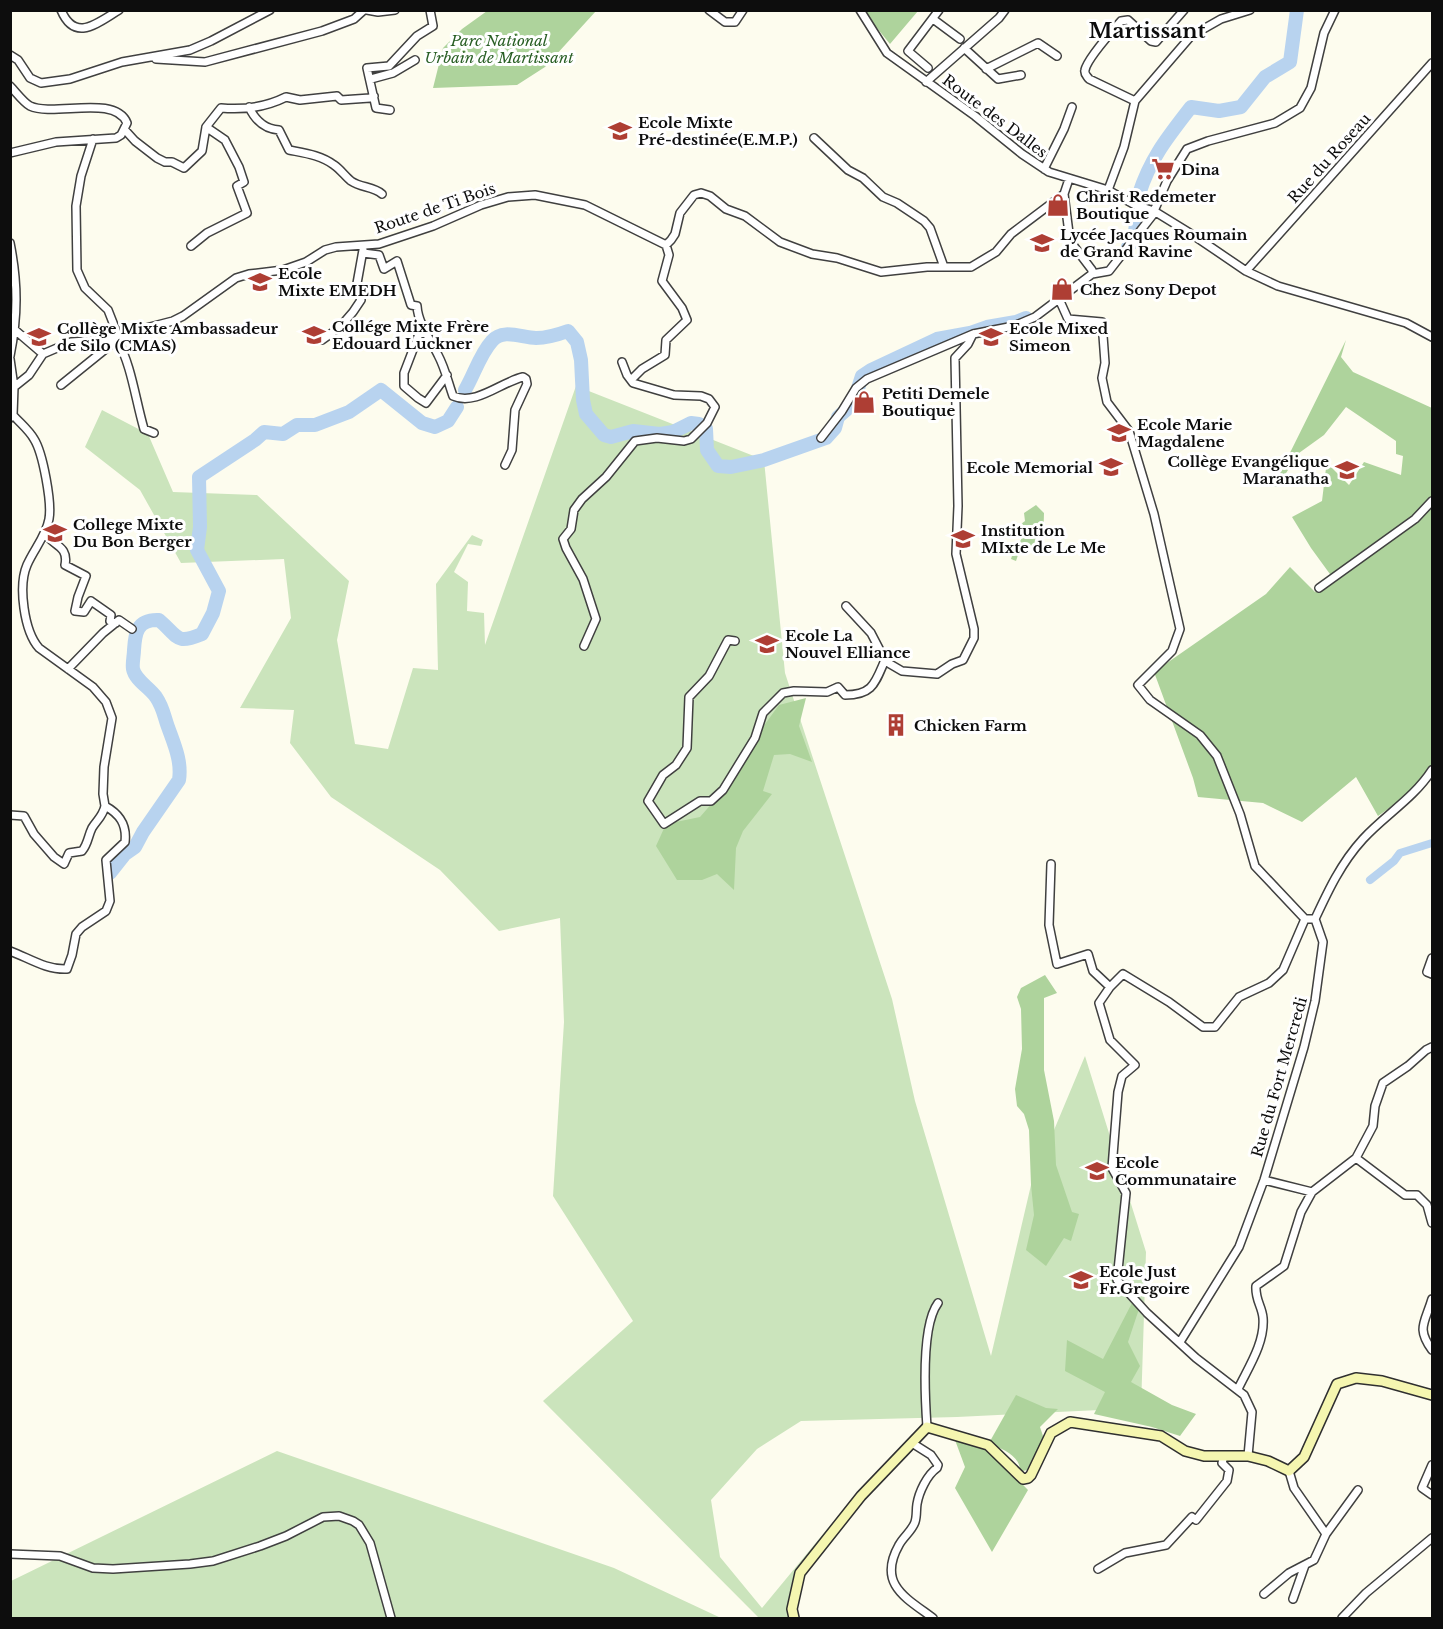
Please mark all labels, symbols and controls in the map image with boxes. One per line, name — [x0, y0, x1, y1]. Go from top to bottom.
district label: Martissant — [1088, 18, 1206, 44]
park label: Parc National Urbain de Martissant — [424, 31, 574, 67]
street label: Route des Dalles — [939, 70, 1051, 162]
street label: Rue du Roseau — [1284, 109, 1374, 207]
place label: Ecole Mixte Pré-destinée(E.M.P.) — [638, 113, 798, 149]
school or university icon: Ecole Mixte Pré-destinée(E.M.P.) — [607, 118, 633, 144]
supermarket icon: Dina — [1150, 156, 1176, 182]
place label: Dina — [1181, 160, 1220, 179]
street label: Route de Ti Bois — [372, 178, 498, 238]
place label: Christ Redemeter Boutique — [1076, 187, 1217, 223]
shop icon: Christ Redemeter Boutique — [1045, 192, 1071, 218]
place label: Lycée Jacques Roumain de Grand Ravine — [1060, 225, 1248, 261]
school or university icon: Lycée Jacques Roumain de Grand Ravine — [1029, 230, 1055, 256]
place label: Ecole Mixte EMEDH — [278, 264, 397, 300]
school or university icon: Ecole Mixte EMEDH — [247, 269, 273, 295]
shop icon: Chez Sony Depot — [1049, 276, 1075, 302]
place label: Chez Sony Depot — [1080, 280, 1217, 299]
place label: Collége Mixte Frère Edouard Luckner — [332, 317, 489, 353]
place label: Collège Mixte Ambassadeur de Silo (CMAS) — [57, 319, 279, 355]
place label: Ecole Mixed Simeon — [1009, 319, 1109, 355]
school or university icon: Collége Mixte Frère Edouard Luckner — [301, 322, 327, 348]
school or university icon: Collège Mixte Ambassadeur de Silo (CMAS) — [26, 324, 52, 350]
school or university icon: Ecole Mixed Simeon — [978, 324, 1004, 350]
place label: Petiti Demele Boutique — [882, 384, 990, 420]
shop icon: Petiti Demele Boutique — [851, 389, 877, 415]
place label: Ecole Marie Magdalene — [1137, 415, 1233, 451]
school or university icon: Ecole Marie Magdalene — [1106, 420, 1132, 446]
place label: Collège Evangélique Maranatha — [1167, 452, 1329, 488]
school or university icon: Ecole Memorial — [1098, 454, 1124, 480]
school or university icon: Collège Evangélique Maranatha — [1334, 457, 1360, 483]
place label: Ecole Memorial — [966, 458, 1094, 477]
place label: College Mixte Du Bon Berger — [73, 515, 192, 551]
school or university icon: College Mixte Du Bon Berger — [42, 520, 68, 546]
place label: Institution MIxte de Le Me — [981, 521, 1106, 557]
school or university icon: Institution MIxte de Le Me — [950, 526, 976, 552]
place label: Ecole La Nouvel Elliance — [785, 626, 911, 662]
school or university icon: Ecole La Nouvel Elliance — [754, 631, 780, 657]
building icon: Chicken Farm — [883, 712, 909, 738]
place label: Chicken Farm — [914, 716, 1027, 735]
street label: Rue du Fort Mercredi — [1247, 995, 1311, 1159]
place label: Ecole Communataire — [1115, 1153, 1237, 1189]
school or university icon: Ecole Communataire — [1084, 1158, 1110, 1184]
place label: Ecole Just Fr.Gregoire — [1099, 1262, 1190, 1298]
school or university icon: Ecole Just Fr.Gregoire — [1068, 1267, 1094, 1293]

